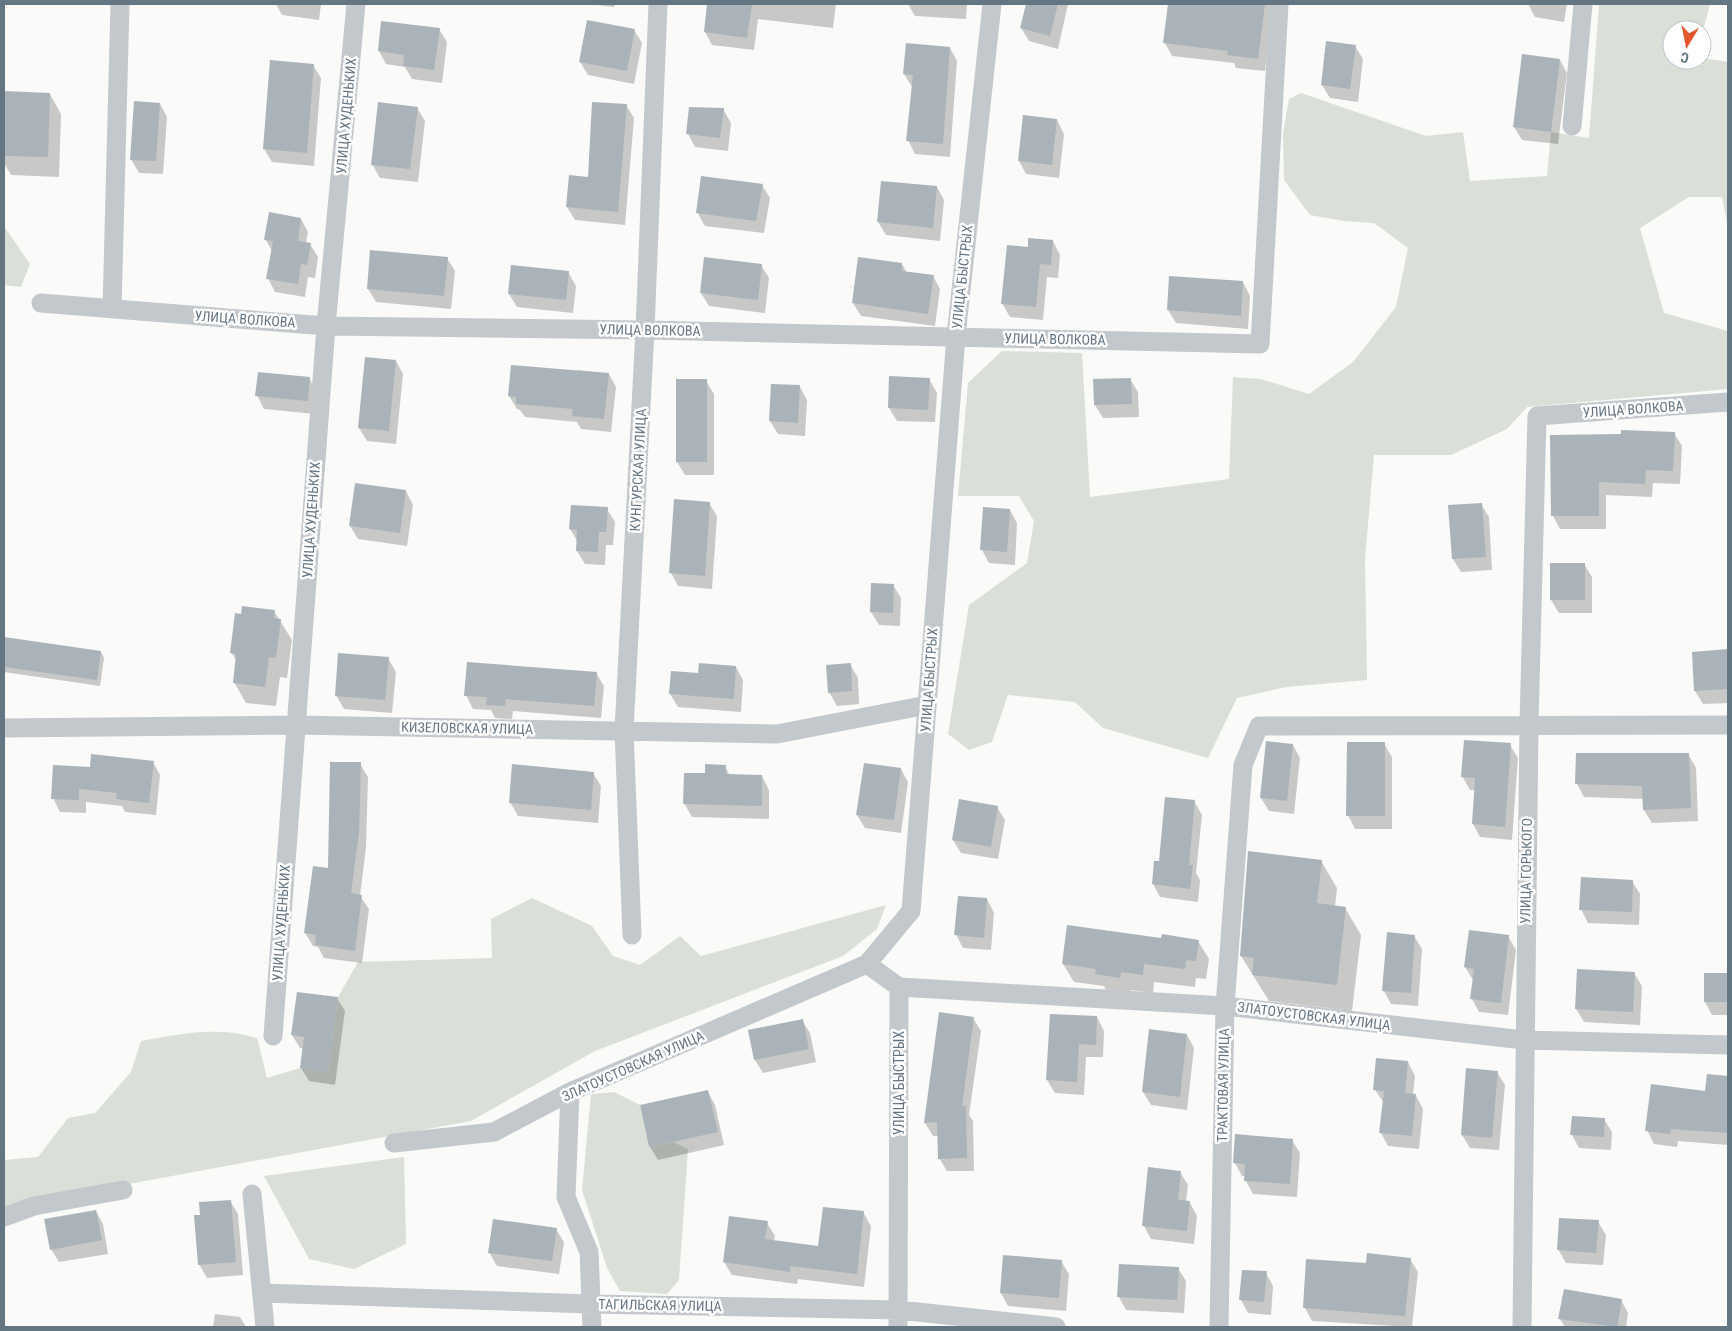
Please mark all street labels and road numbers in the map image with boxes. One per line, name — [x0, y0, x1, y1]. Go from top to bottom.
street label: УЛИЦА ХУДЕНЬКИХ — [333, 57, 359, 175]
street label: УЛИЦА БЫСТРЫХ — [949, 224, 975, 330]
street label: УЛИЦА ВОЛКОВА — [194, 307, 296, 331]
street label: УЛИЦА ВОЛКОВА — [599, 321, 701, 339]
street label: УЛИЦА ВОЛКОВА — [1004, 330, 1106, 348]
street label: УЛИЦА ВОЛКОВА — [1582, 397, 1684, 421]
street label: КУНГУРСКАЯ УЛИЦА — [627, 408, 649, 532]
street label: УЛИЦА ХУДЕНЬКИХ — [299, 461, 323, 579]
street label: УЛИЦА БЫСТРЫХ — [917, 627, 941, 733]
street label: КИЗЕЛОВСКАЯ УЛИЦА — [401, 719, 533, 737]
street label: УЛИЦА ГОРЬКОГО — [1517, 818, 1535, 924]
street label: УЛИЦА ХУДЕНЬКИХ — [269, 864, 293, 982]
street label: ЗЛАТОУСТОВСКАЯ УЛИЦА — [1237, 999, 1391, 1033]
street label: ЗЛАТОУСТОВСКАЯ УЛИЦА — [560, 1027, 706, 1105]
street label: ТРАКТОВАЯ УЛИЦА — [1214, 1028, 1232, 1142]
street label: УЛИЦА БЫСТРЫХ — [891, 1031, 907, 1135]
street label: ТАГИЛЬСКАЯ УЛИЦА — [598, 1296, 722, 1314]

